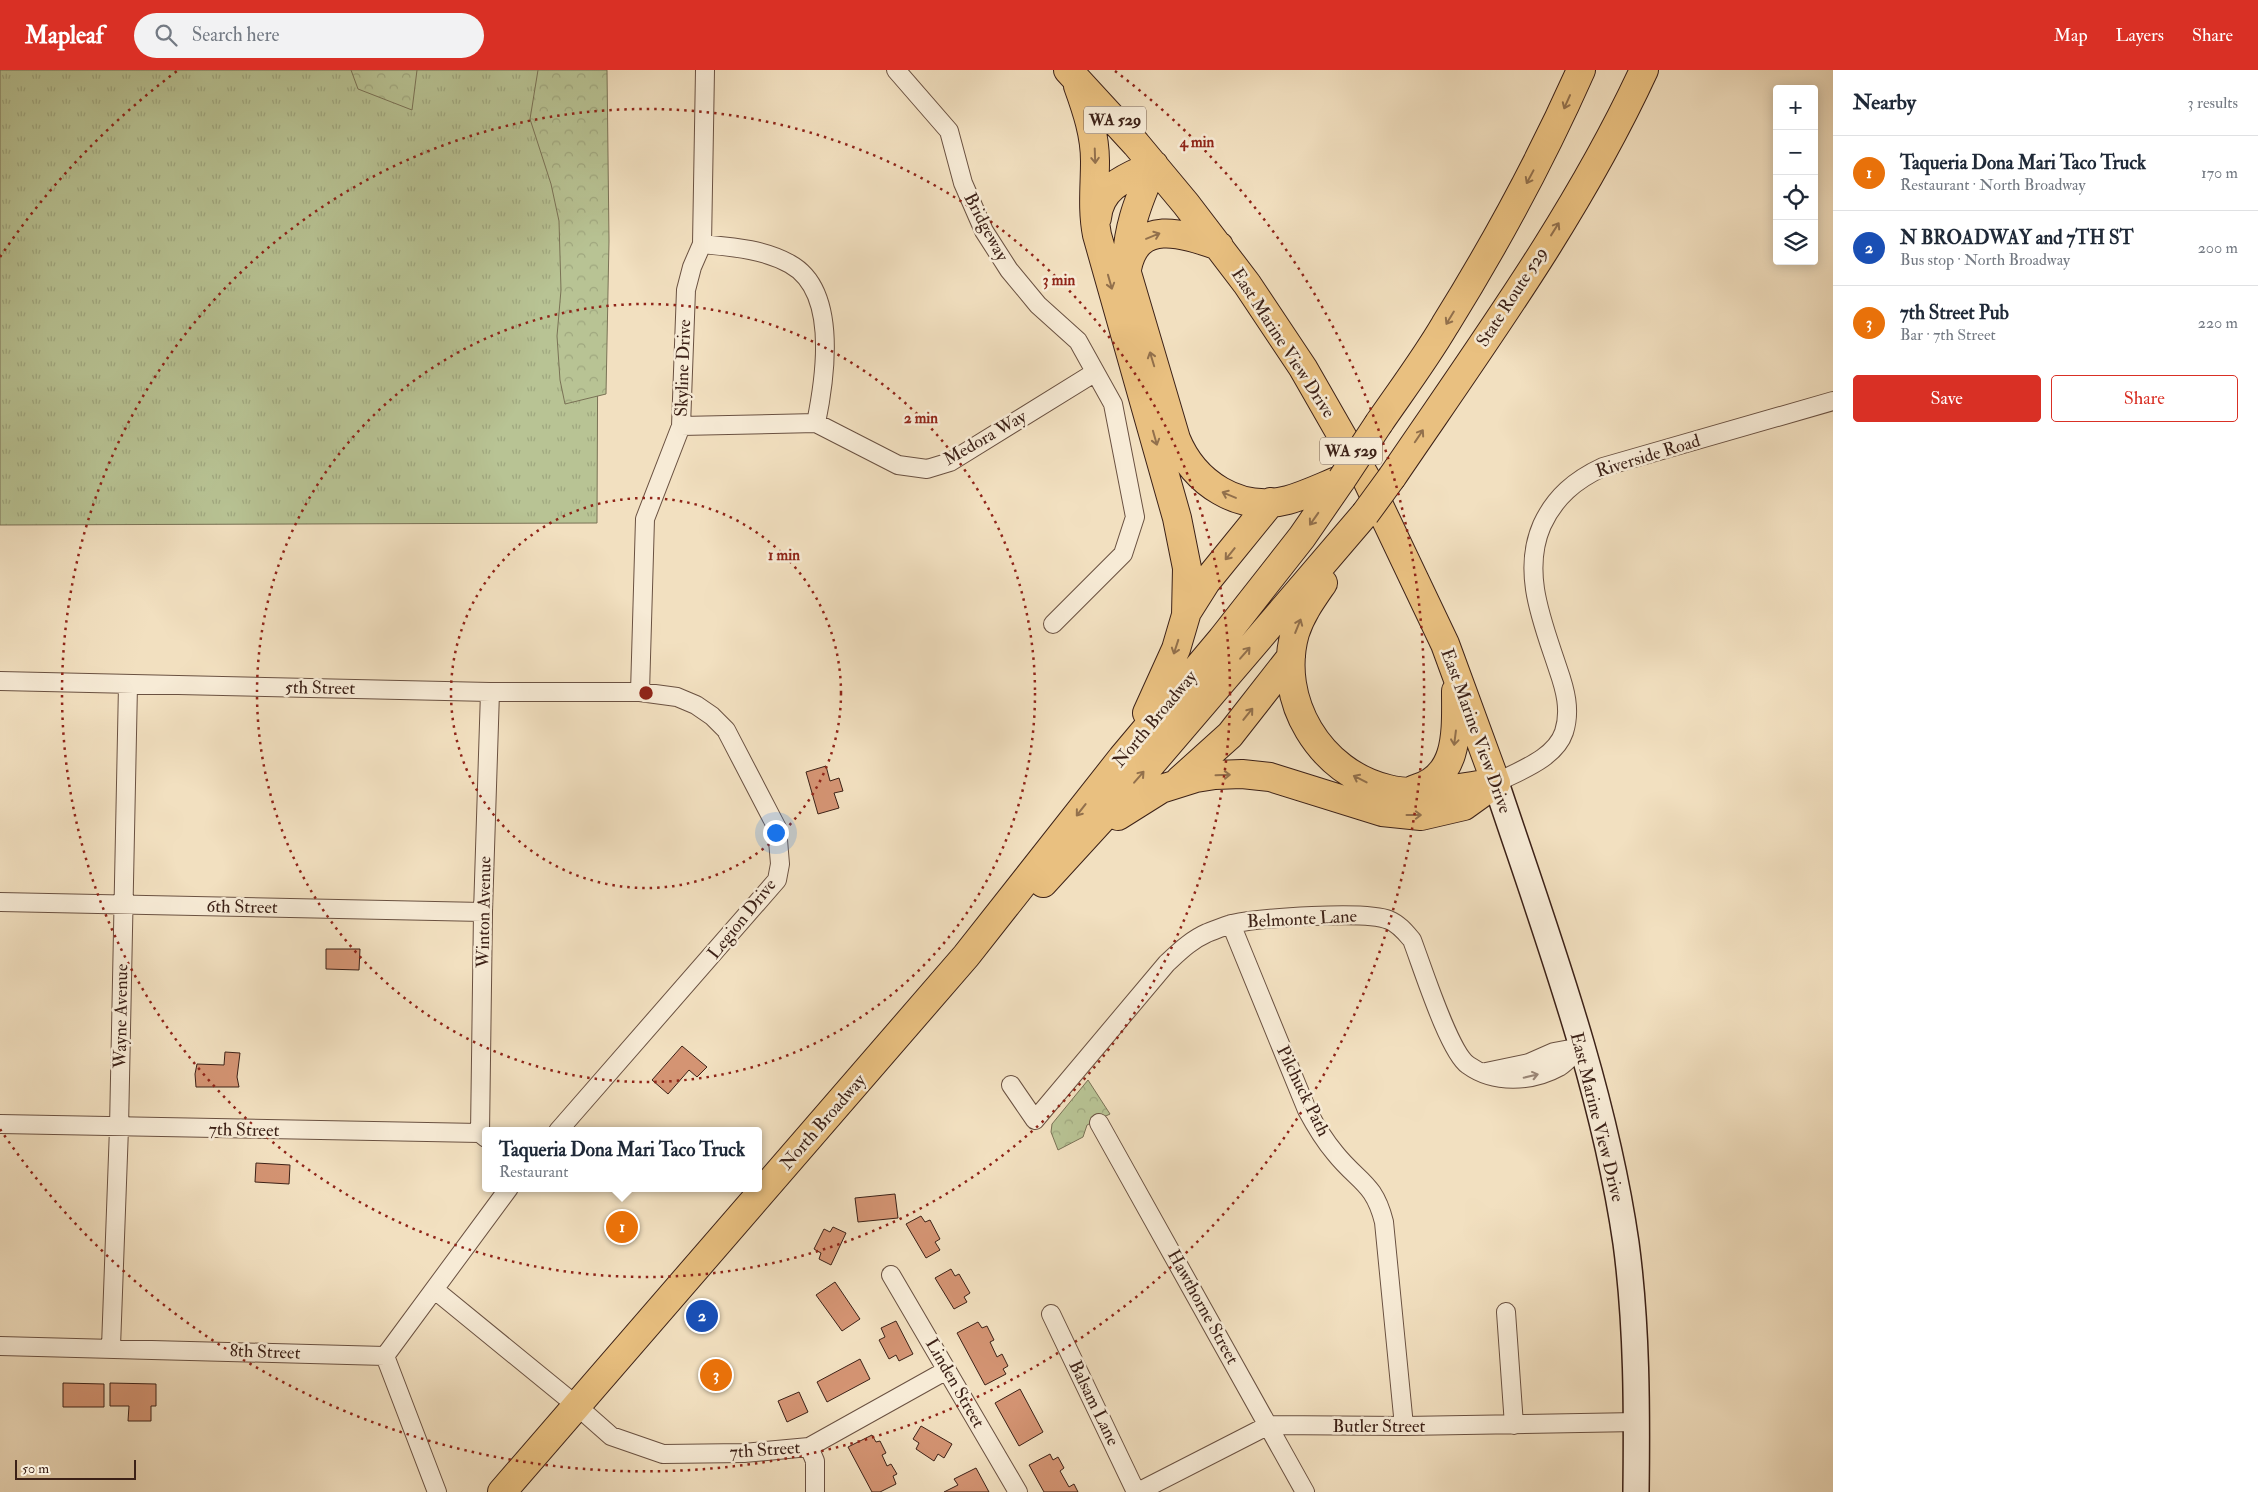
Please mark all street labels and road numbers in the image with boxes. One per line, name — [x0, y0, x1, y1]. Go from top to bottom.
road number: WA 529 — [1084, 106, 1146, 134]
street label: Bridgeway — [958, 189, 1014, 266]
street label: State Route 529 — [1471, 243, 1553, 351]
street label: East Marine View Drive — [1226, 264, 1340, 423]
street label: Skyline Drive — [670, 318, 696, 417]
street label: Medora Way — [939, 405, 1031, 471]
street label: Riverside Road — [1593, 429, 1703, 483]
road number: WA 529 — [1320, 438, 1382, 464]
street label: East Marine View Drive — [1435, 645, 1517, 817]
street label: North Broadway — [1108, 665, 1203, 772]
street label: 5th Street — [285, 676, 356, 700]
street label: Winton Avenue — [472, 855, 496, 969]
street label: Legion Drive — [703, 874, 782, 964]
street label: 6th Street — [206, 895, 278, 919]
street label: Belmonte Lane — [1246, 905, 1358, 933]
street label: Wayne Avenue — [109, 963, 133, 1069]
street label: East Marine View Drive — [1565, 1030, 1629, 1205]
street label: Pilchuck Path — [1271, 1042, 1335, 1141]
street label: North Broadway — [775, 1069, 872, 1175]
street label: 7th Street — [208, 1118, 280, 1142]
street label: Hawthorne Street — [1162, 1246, 1244, 1369]
street label: Linden Street — [920, 1334, 990, 1432]
street label: 8th Street — [229, 1339, 301, 1365]
street label: Balsam Lane — [1063, 1356, 1125, 1450]
street label: Butler Street — [1333, 1415, 1426, 1438]
street label: 7th Street — [729, 1436, 801, 1464]

